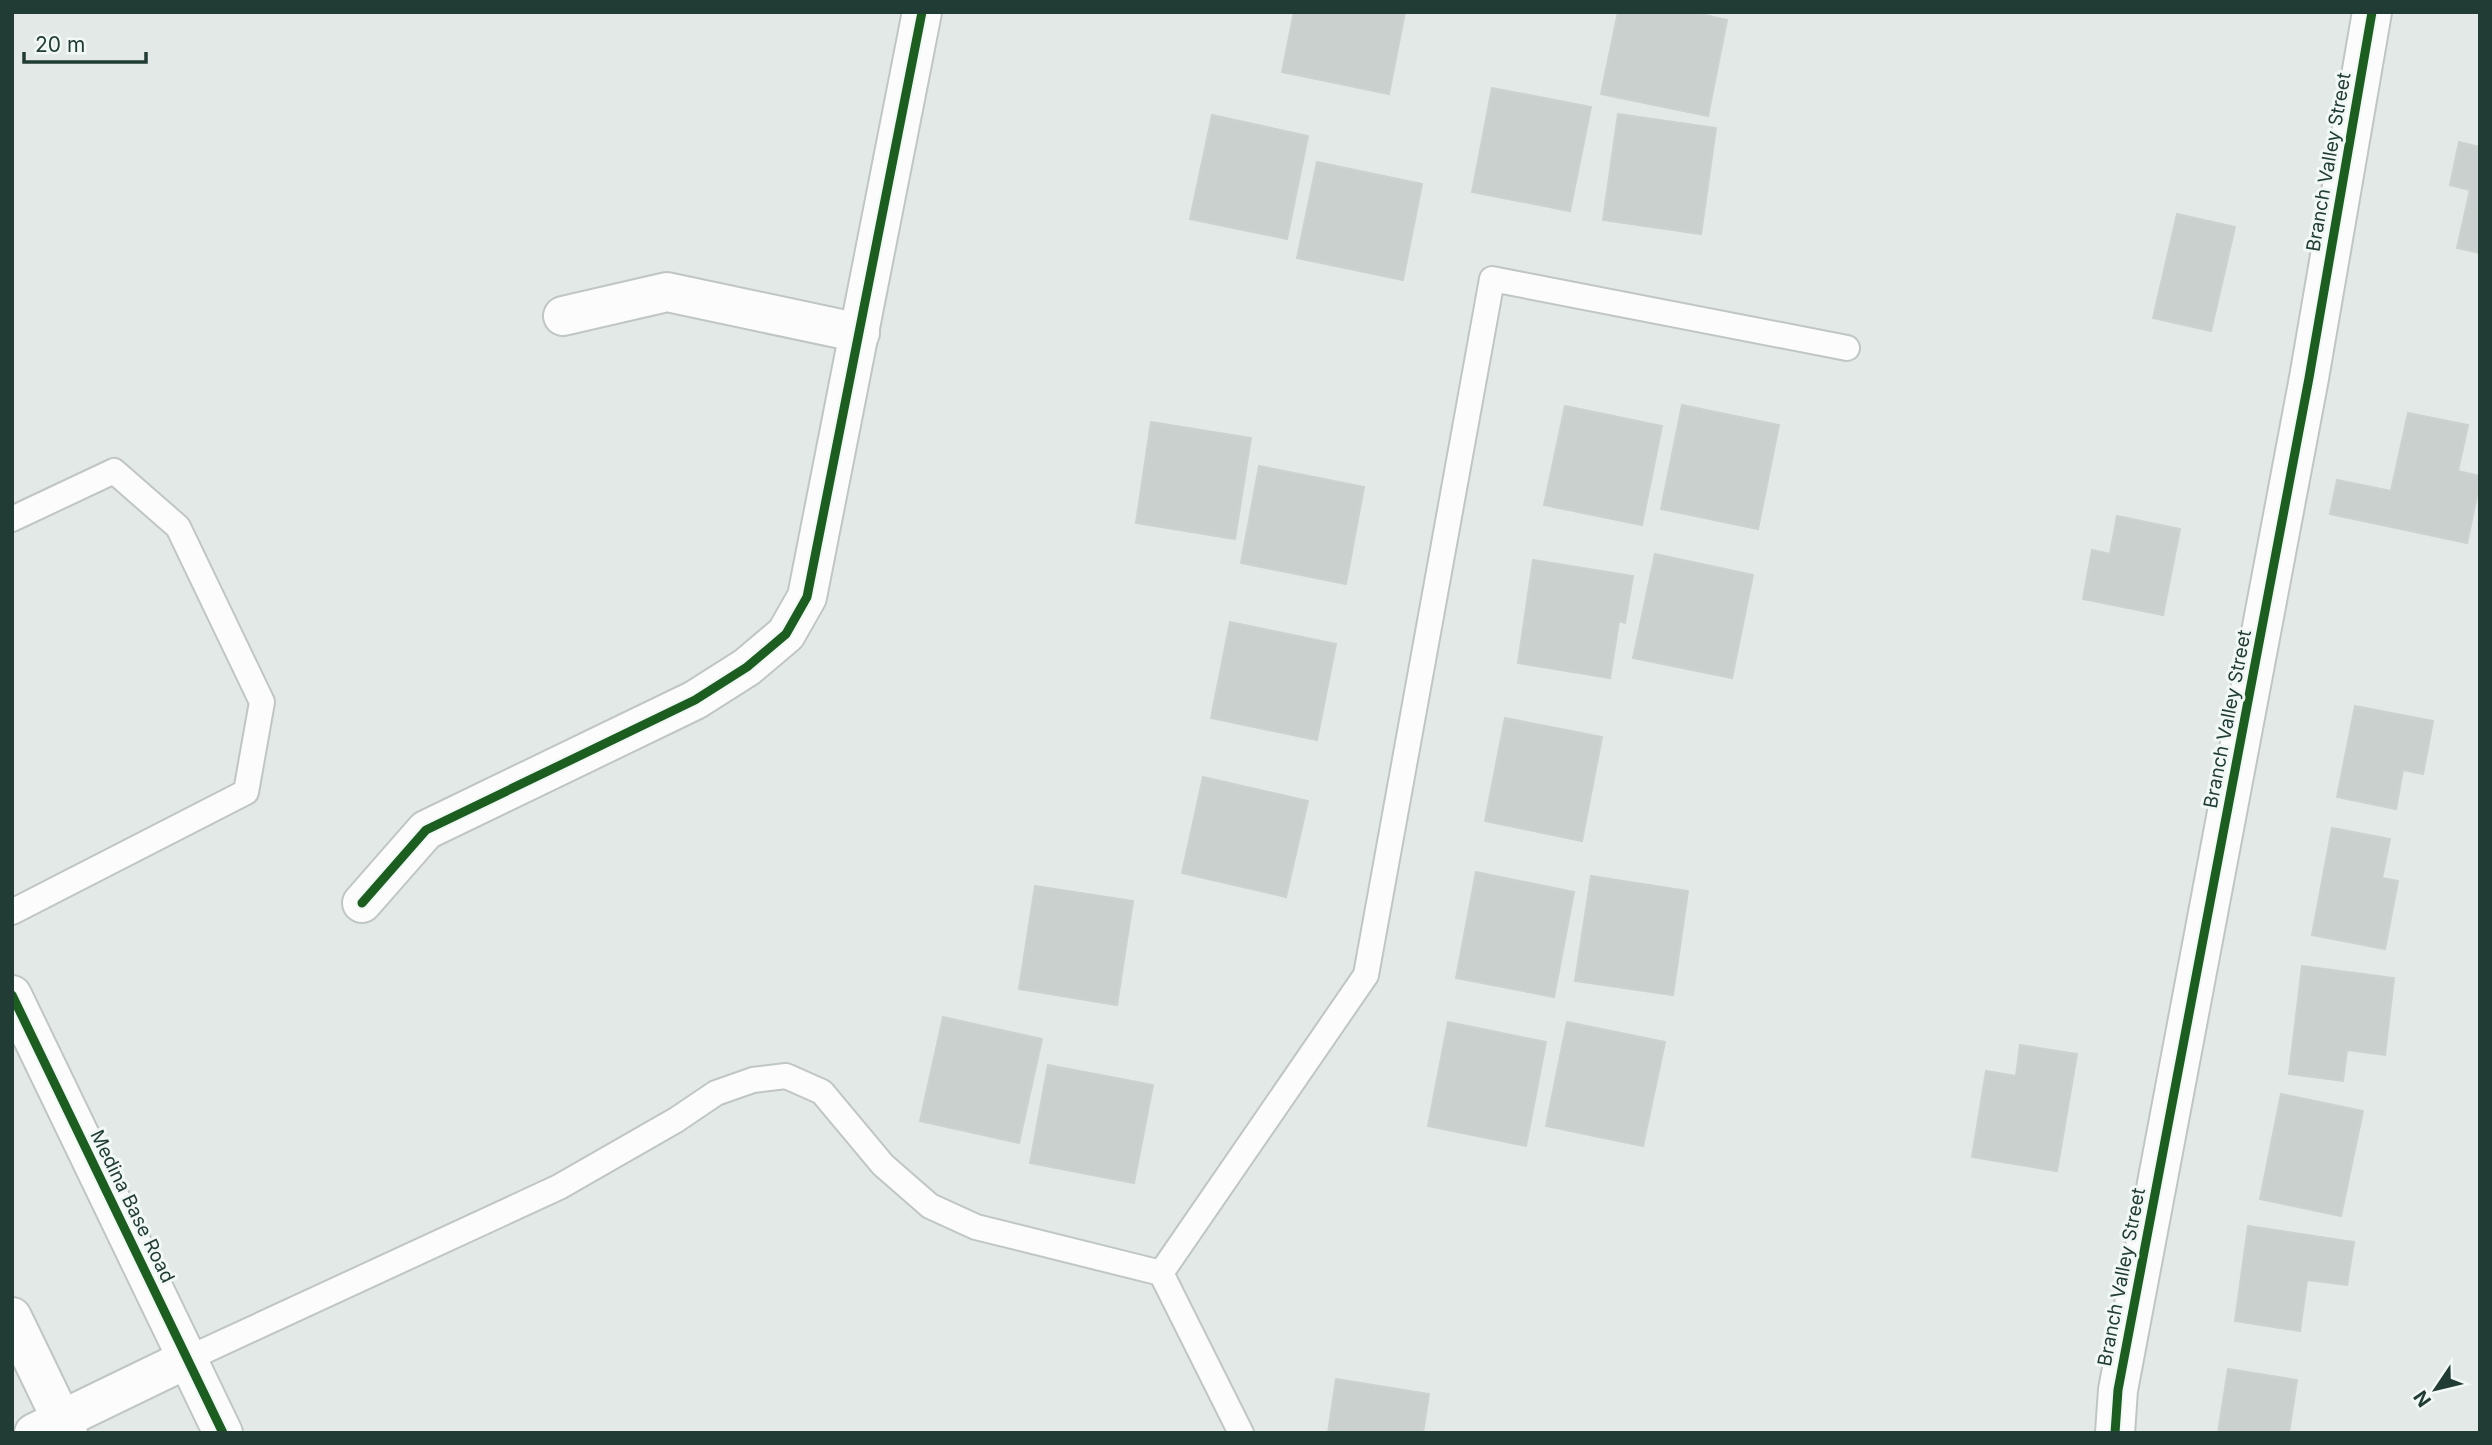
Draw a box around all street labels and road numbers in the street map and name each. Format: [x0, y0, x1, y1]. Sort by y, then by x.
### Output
street label: Branch Valley Street [2301, 71, 2356, 253]
street label: Branch Valley Street [2199, 628, 2256, 810]
street label: Medina Base Road [86, 1126, 180, 1286]
street label: Branch Valley Street [2093, 1186, 2150, 1368]

